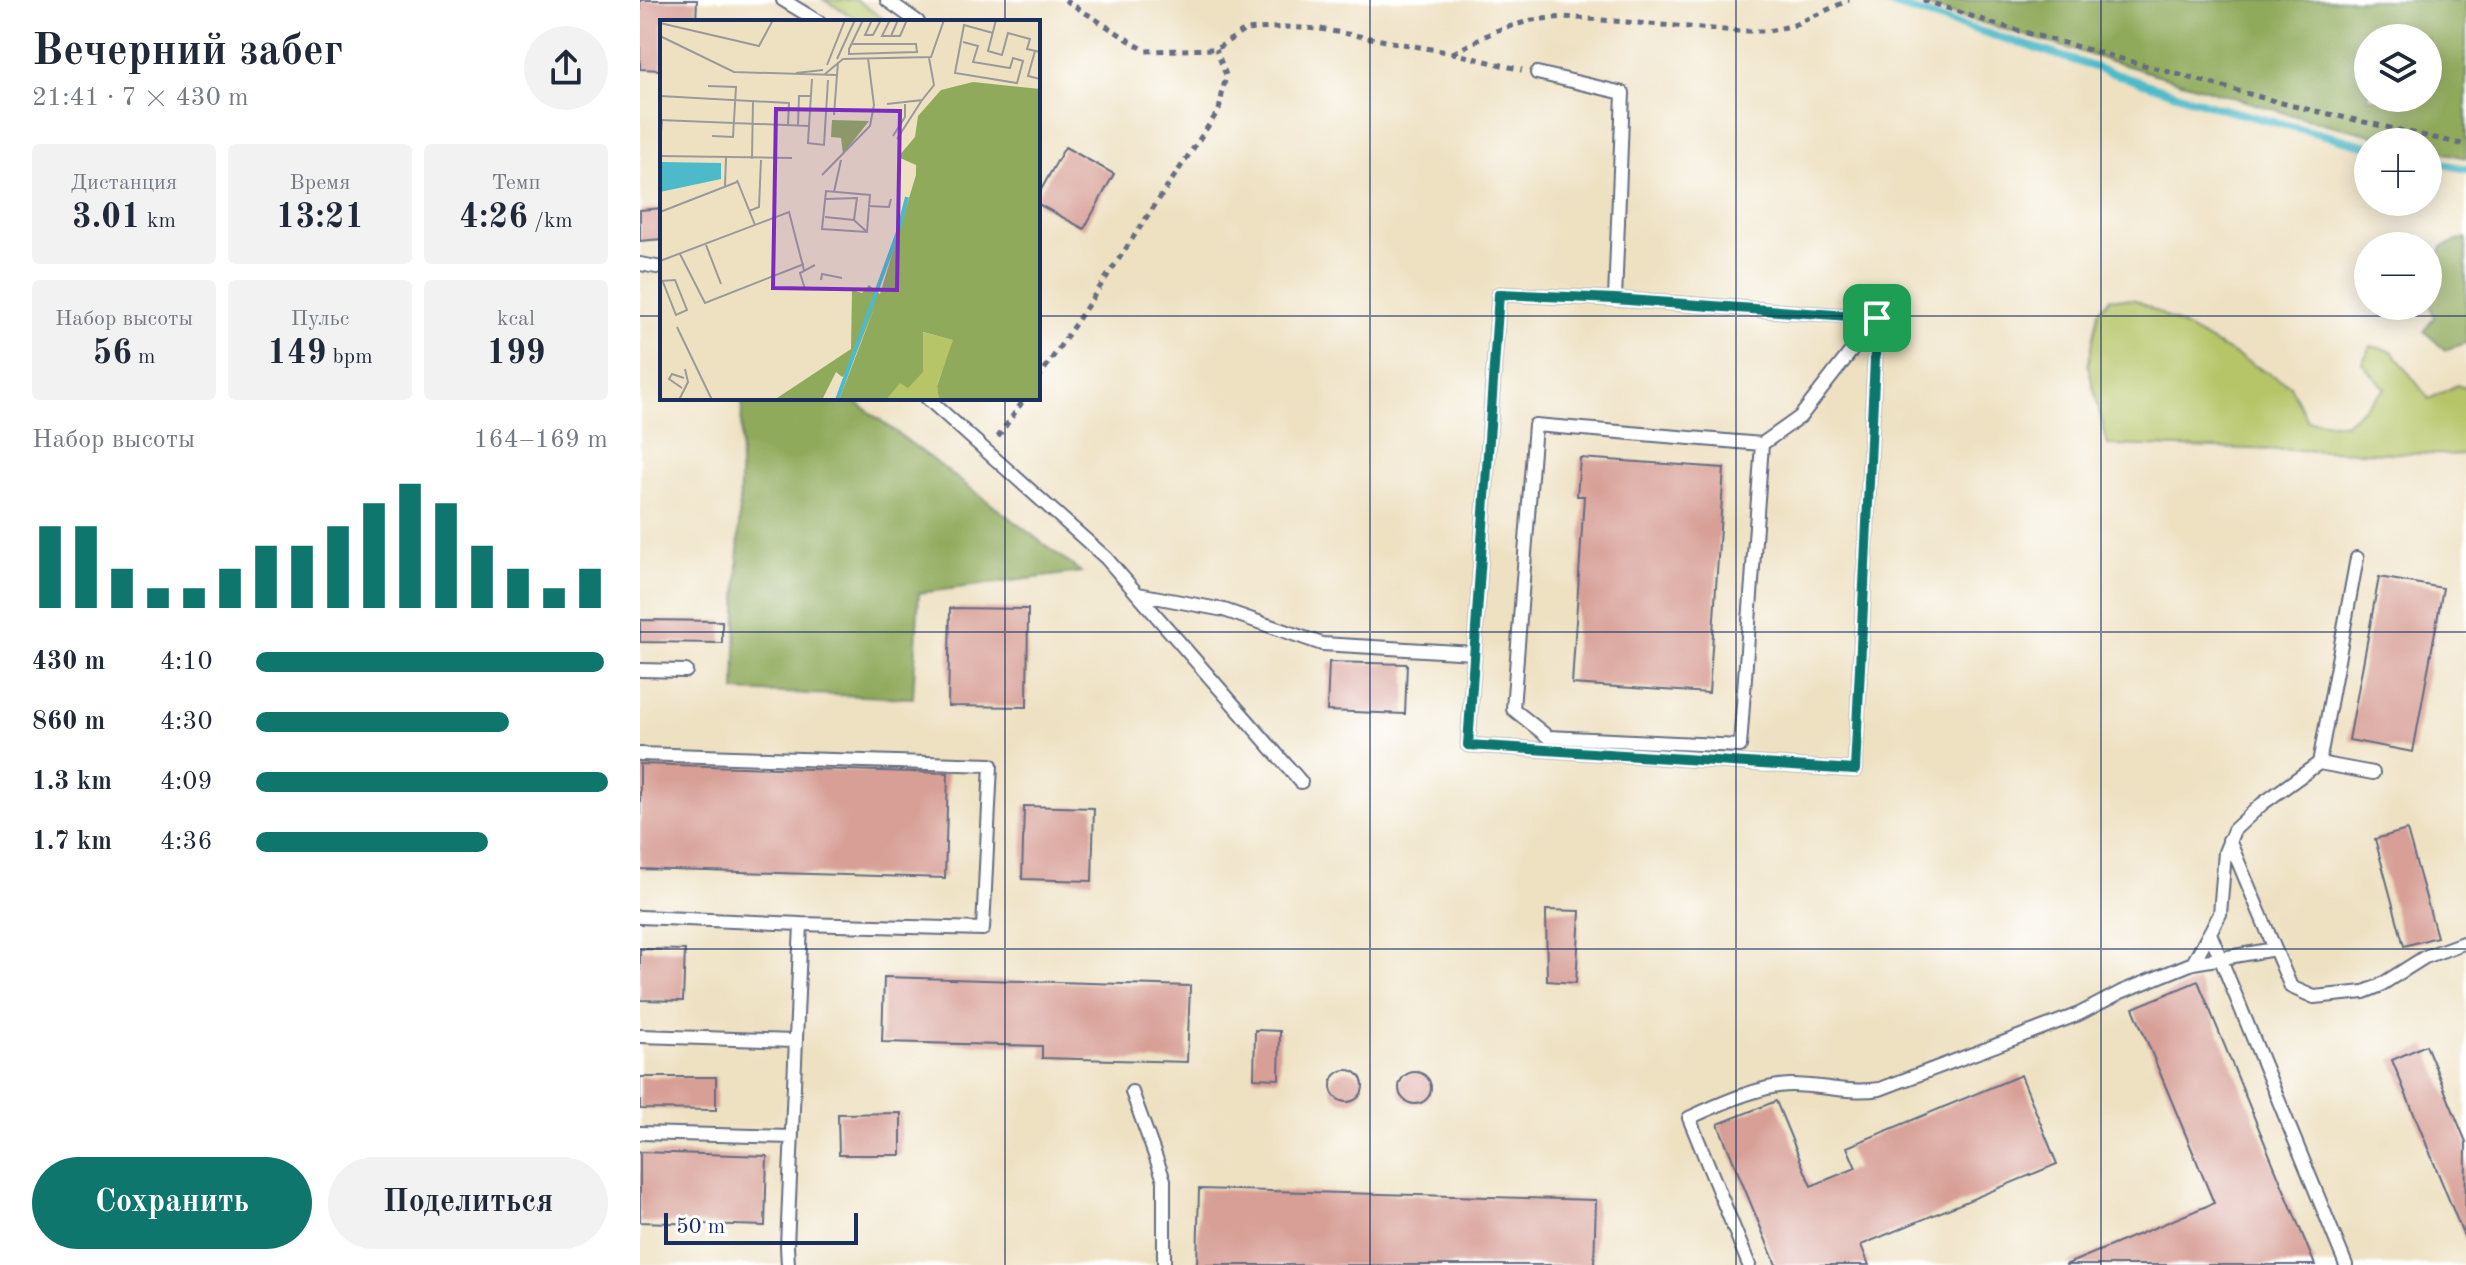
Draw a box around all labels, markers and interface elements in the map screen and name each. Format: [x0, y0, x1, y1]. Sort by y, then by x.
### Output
inset map [660, 20, 1040, 400]
map controls [2354, 24, 2442, 320]
button: layers [2354, 24, 2442, 112]
button: share [524, 26, 608, 110]
text: Вечерний забег [32, 30, 343, 74]
text: 21:41 · 7 × 430 m [32, 85, 249, 111]
button: + [2354, 128, 2442, 216]
text: Дистанция [71, 172, 177, 194]
text: Время [290, 172, 350, 194]
text: Темп [491, 172, 541, 194]
text: 3.01 [72, 201, 141, 235]
text: 13:21 [276, 201, 364, 235]
text: 4:26 [459, 201, 528, 235]
text: km [141, 210, 176, 232]
text: /km [528, 210, 573, 232]
button: − [2354, 232, 2442, 320]
pin [1843, 284, 1911, 352]
icon: arrive [1855, 296, 1899, 340]
text: Набор высоты [55, 308, 193, 330]
text: Пульс [291, 308, 349, 330]
text: kcal [497, 308, 535, 330]
text: 56 [92, 337, 132, 371]
text: 149 [267, 337, 326, 371]
text: 199 [486, 337, 546, 371]
text: m [132, 346, 156, 368]
text: bpm [326, 346, 373, 368]
text: Набор высоты [32, 427, 195, 453]
text: 164–169 m [473, 427, 608, 453]
text: 430 m [32, 649, 105, 675]
text: 4:10 [160, 649, 213, 675]
text: 860 m [32, 709, 105, 735]
text: 4:30 [160, 709, 213, 735]
text: 1.3 km [32, 769, 112, 795]
text: 4:09 [160, 769, 213, 795]
text: 1.7 km [32, 829, 112, 855]
text: 4:36 [160, 829, 213, 855]
button: Сохранить [32, 1157, 312, 1249]
button: Поделиться [328, 1157, 608, 1249]
scale bar [664, 1209, 858, 1245]
text: 50 m [676, 1216, 725, 1238]

